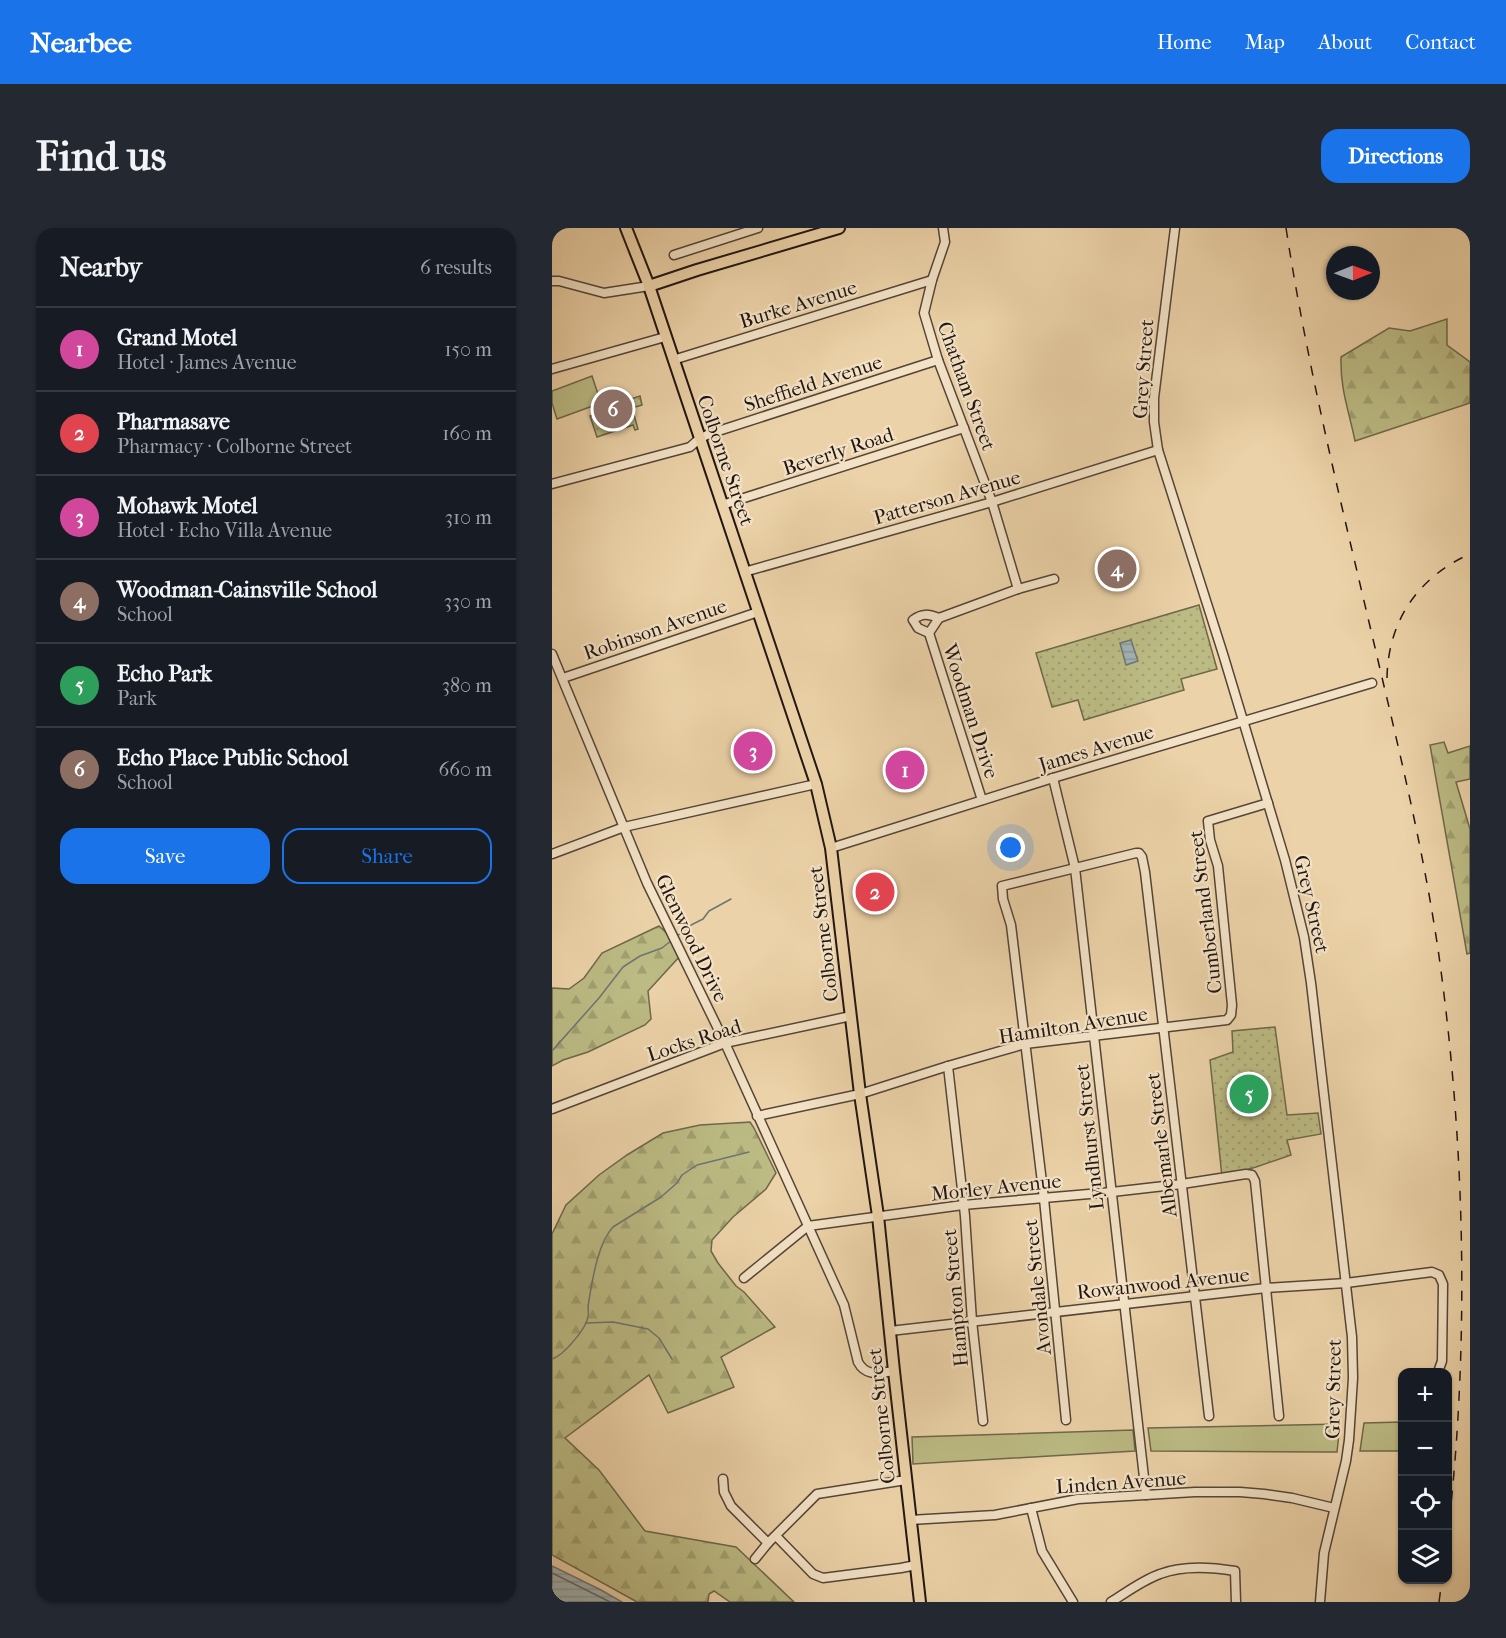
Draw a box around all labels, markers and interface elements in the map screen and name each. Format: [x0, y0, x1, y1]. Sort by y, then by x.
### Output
text: Nearbee [30, 26, 132, 59]
text: Home [1157, 30, 1212, 54]
text: Map [1245, 30, 1285, 54]
text: About [1318, 30, 1372, 54]
text: Contact [1405, 30, 1476, 54]
button: Directions [1321, 129, 1470, 183]
text: Find us [36, 132, 166, 181]
north arrow [1326, 246, 1380, 300]
text: Nearby [60, 252, 142, 283]
text: 6 results [420, 256, 492, 279]
street label: Burke Avenue [737, 276, 860, 333]
street label: Grey Street [1129, 318, 1158, 420]
street label: Chatham Street [933, 319, 1000, 454]
text: Grand Motel [117, 325, 237, 351]
text: 1 [76, 338, 83, 361]
text: 150 m [444, 338, 492, 361]
street label: Sheffield Avenue [741, 350, 885, 417]
text: Hotel · James Avenue [117, 351, 297, 374]
pin: 6 [594, 386, 632, 432]
street label: Colborne Street [692, 392, 759, 528]
text: Pharmasave [117, 409, 230, 435]
text: 2 [74, 422, 85, 445]
text: 160 m [442, 422, 492, 445]
street label: Beverly Road [780, 422, 898, 480]
text: Pharmacy · Colborne Street [117, 435, 352, 458]
street label: Patterson Avenue [871, 465, 1023, 529]
text: Mohawk Motel [117, 493, 258, 519]
text: 3 [75, 506, 84, 529]
text: 310 m [445, 506, 492, 529]
text: Hotel · Echo Villa Avenue [117, 519, 332, 542]
pin: 4 [1098, 546, 1136, 592]
text: Woodman-Cainsville School [117, 577, 377, 603]
text: 4 [74, 590, 85, 613]
text: 330 m [444, 590, 492, 613]
street label: Robinson Avenue [580, 594, 730, 665]
text: School [117, 603, 173, 626]
street label: Woodman Drive [938, 640, 1003, 781]
text: Echo Park [117, 661, 212, 687]
text: 5 [75, 674, 84, 697]
text: 380 m [442, 674, 492, 697]
text: Park [117, 687, 157, 710]
street label: James Avenue [1034, 720, 1157, 777]
pin: 3 [734, 728, 772, 774]
text: Echo Place Public School [117, 745, 348, 771]
pin: 1 [886, 748, 924, 792]
text: 6 [74, 758, 85, 781]
text: 660 m [438, 758, 492, 781]
text: School [117, 771, 173, 794]
button: Save [60, 828, 270, 884]
button: Share [282, 828, 492, 884]
street label: Cumberland Street [1184, 829, 1227, 995]
your location [996, 833, 1025, 862]
street label: Grey Street [1289, 853, 1334, 955]
street label: Colborne Street [804, 865, 843, 1003]
pin: 2 [856, 870, 894, 914]
street label: Glenwood Drive [651, 871, 732, 1006]
street label: Hamilton Avenue [997, 1002, 1149, 1049]
street label: Locks Road [644, 1014, 745, 1066]
street label: Lyndhurst Street [1070, 1063, 1109, 1211]
street label: Albemarle Street [1141, 1071, 1182, 1219]
pin: 5 [1230, 1072, 1268, 1116]
street label: Morley Avenue [930, 1169, 1062, 1206]
street label: Avondale Street [1019, 1218, 1056, 1357]
street label: Hampton Street [938, 1228, 973, 1368]
street label: Rowanwood Avenue [1076, 1263, 1251, 1304]
street label: Grey Street [1321, 1339, 1346, 1439]
street label: Colborne Street [863, 1347, 900, 1485]
map controls [1398, 1368, 1452, 1584]
button: + [1398, 1368, 1452, 1422]
button: − [1398, 1422, 1452, 1476]
street label: Linden Avenue [1055, 1466, 1187, 1499]
button: locate [1398, 1476, 1452, 1530]
button: layers [1398, 1530, 1452, 1584]

